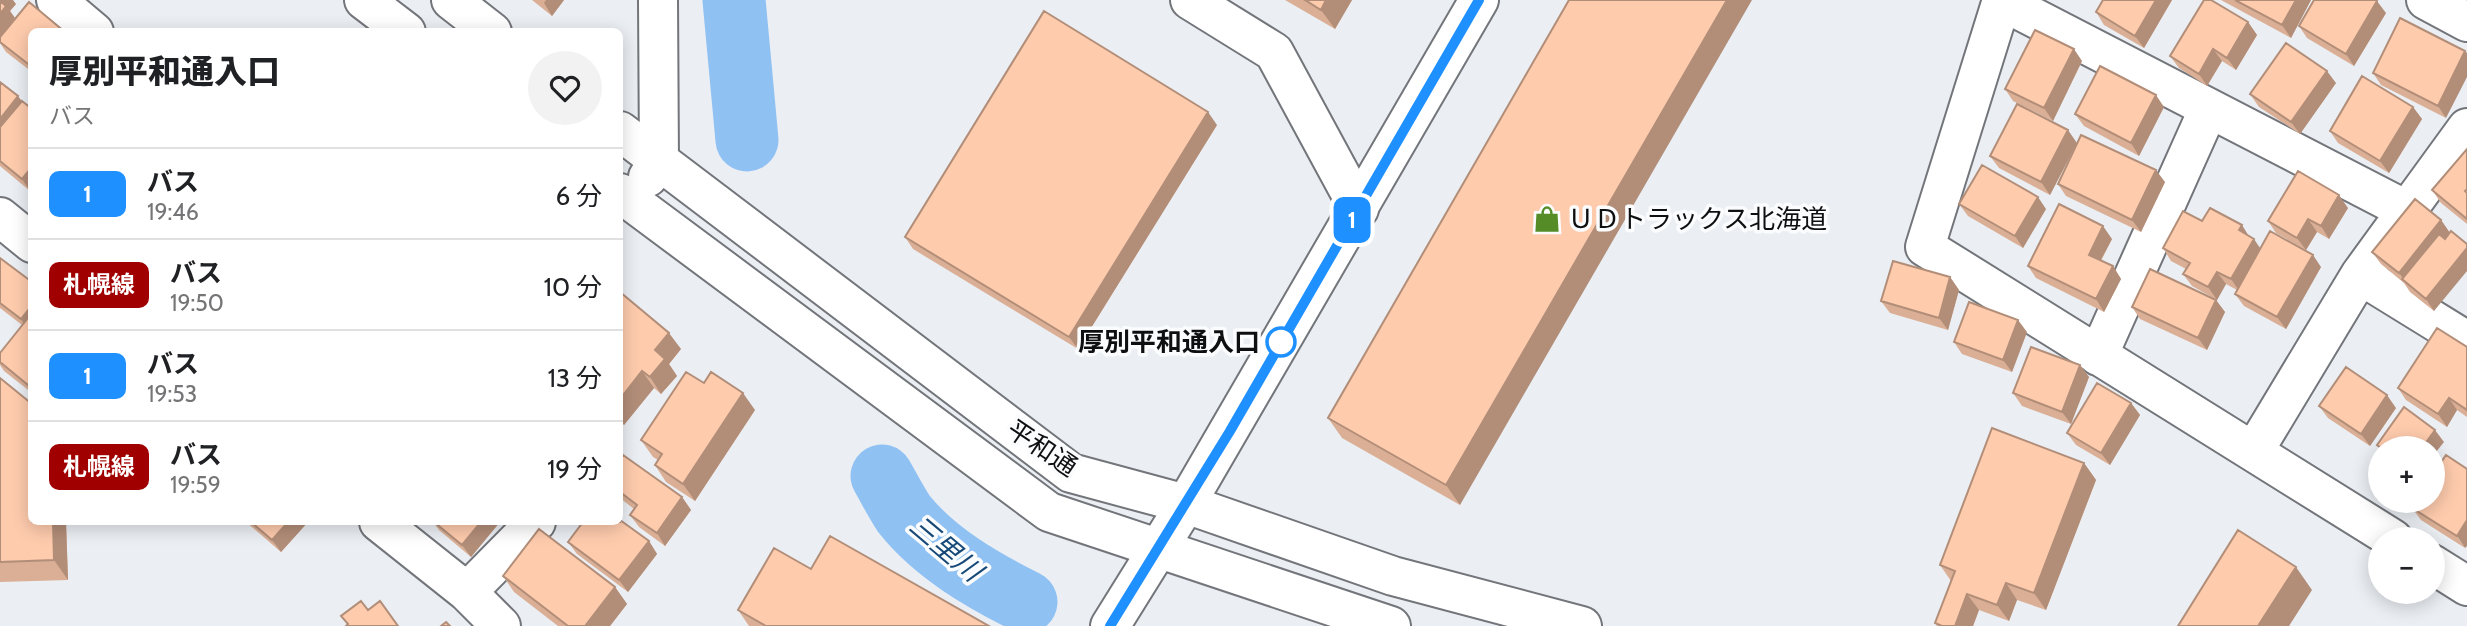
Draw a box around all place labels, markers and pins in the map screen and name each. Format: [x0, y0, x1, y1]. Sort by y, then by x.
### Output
place label: ＵＤトラックス北海道 [1568, 203, 1827, 235]
shop icon: ＵＤトラックス北海道 [1532, 204, 1562, 234]
place label: 厚別平和通入口 [1078, 326, 1260, 358]
marker: 厚別平和通入口 [1266, 327, 1296, 357]

